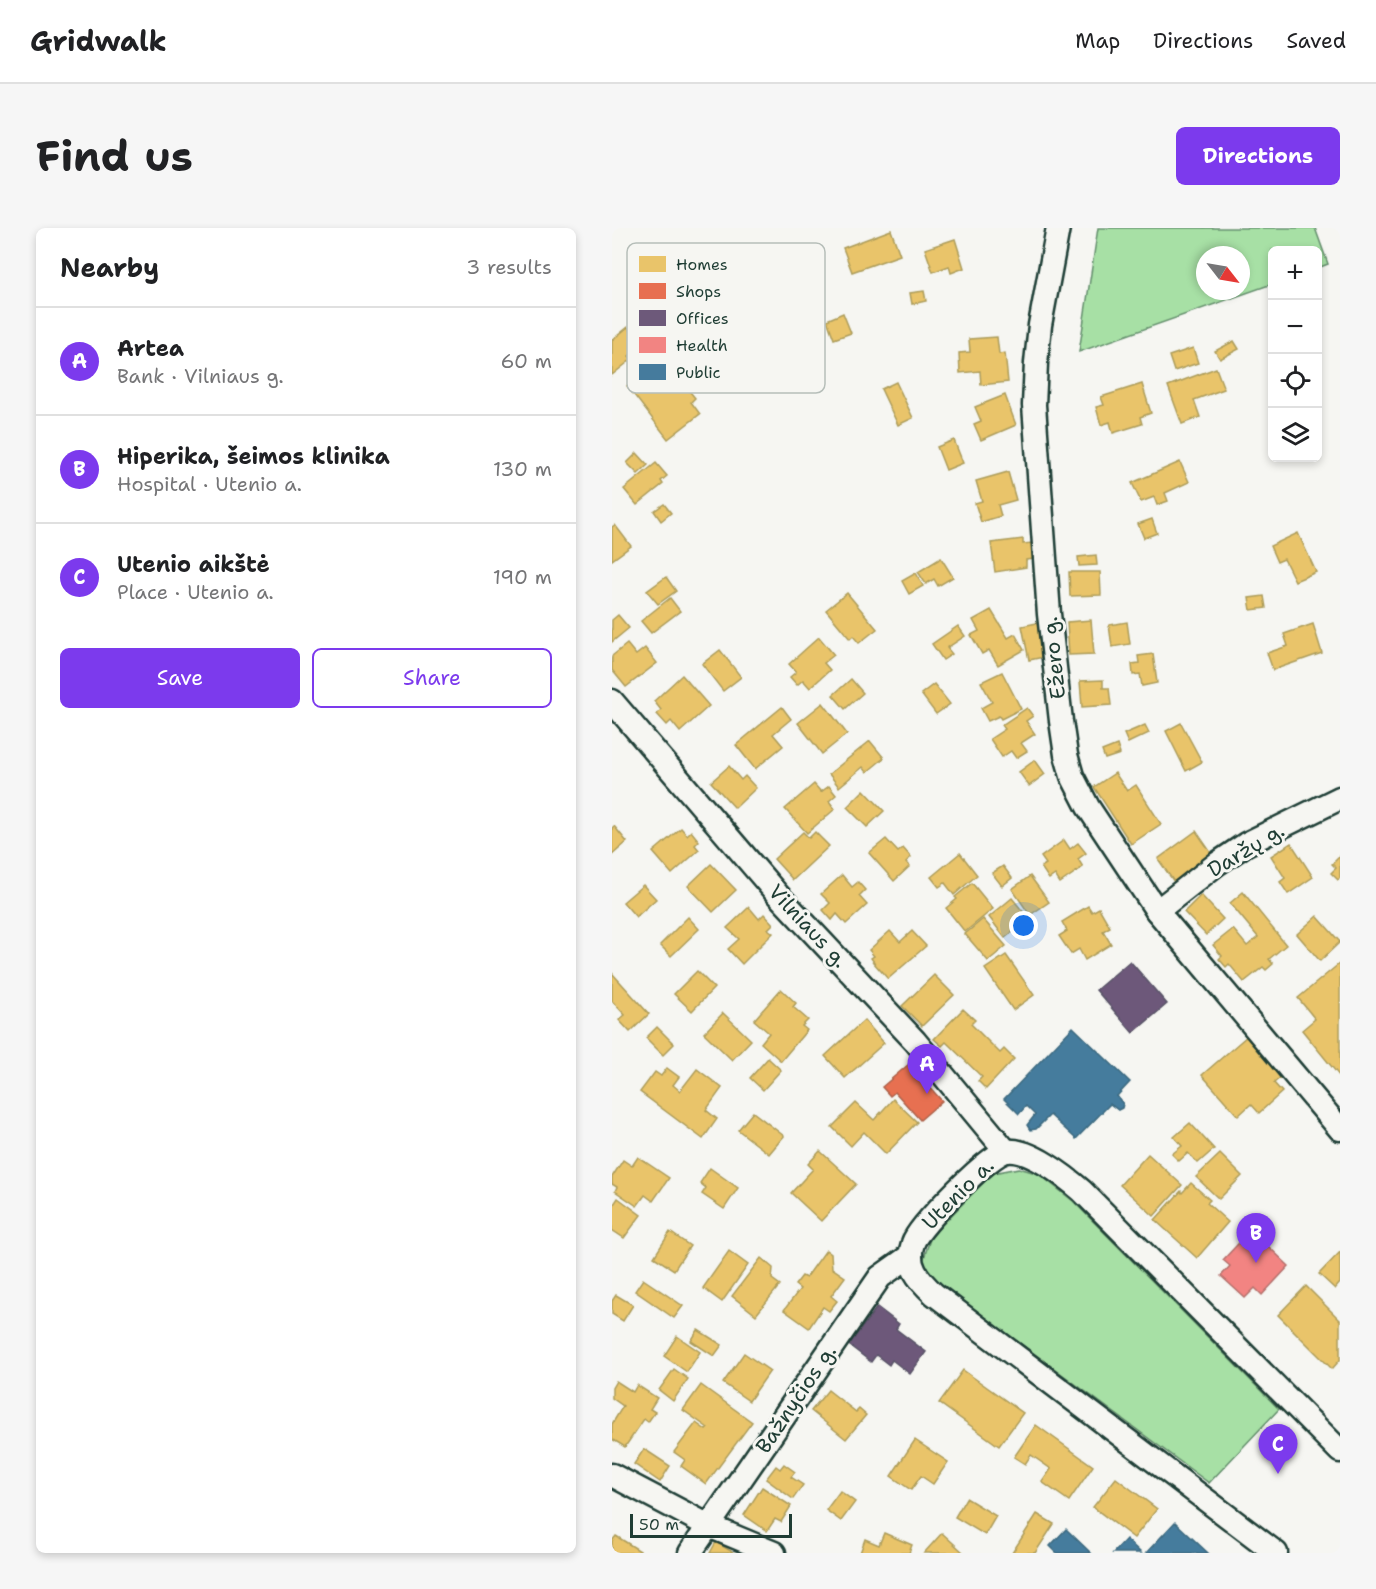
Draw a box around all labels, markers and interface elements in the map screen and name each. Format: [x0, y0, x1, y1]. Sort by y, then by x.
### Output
text: Gridwalk [30, 22, 167, 60]
text: Map [1075, 27, 1120, 55]
text: Directions [1153, 27, 1253, 55]
text: Saved [1286, 27, 1346, 55]
button: Directions [1176, 127, 1340, 185]
text: Find us [36, 128, 193, 184]
legend [627, 243, 825, 393]
north arrow [1196, 246, 1250, 300]
map controls [1268, 246, 1322, 462]
button: + [1268, 246, 1322, 300]
text: Nearby [60, 250, 159, 285]
text: 3 results [466, 254, 552, 280]
text: Homes [676, 254, 728, 275]
text: Shops [676, 281, 721, 302]
button: − [1268, 300, 1322, 354]
text: Offices [676, 308, 729, 329]
text: Artea [117, 334, 184, 363]
text: Health [676, 335, 728, 356]
text: A [72, 348, 87, 374]
text: 60 m [500, 348, 552, 374]
button: locate [1268, 354, 1322, 408]
text: Public [676, 362, 721, 383]
text: Bank · Vilniaus g. [117, 363, 284, 389]
button: layers [1268, 408, 1322, 462]
text: Hiperika, šeimos klinika [117, 442, 390, 471]
text: B [73, 456, 86, 482]
text: 130 m [493, 456, 552, 482]
text: Hospital · Utenio a. [117, 471, 302, 497]
text: Utenio aikštė [117, 550, 270, 579]
text: C [73, 564, 86, 590]
text: 190 m [493, 564, 552, 590]
text: Place · Utenio a. [117, 579, 274, 605]
street label: Ežero g. [1036, 615, 1072, 701]
button: Save [60, 648, 300, 708]
button: Share [312, 648, 552, 708]
street label: Daržų g. [1203, 816, 1289, 884]
street label: Vilniaus g. [762, 878, 854, 974]
your location [1009, 911, 1038, 940]
pin: A [908, 1044, 946, 1094]
street label: Utenio a. [916, 1152, 1000, 1236]
pin: B [1236, 1214, 1276, 1263]
street label: Bažnyčios g. [749, 1339, 843, 1459]
pin: C [1258, 1424, 1298, 1474]
scale bar [630, 1511, 792, 1538]
text: 50 m [639, 1514, 679, 1535]

